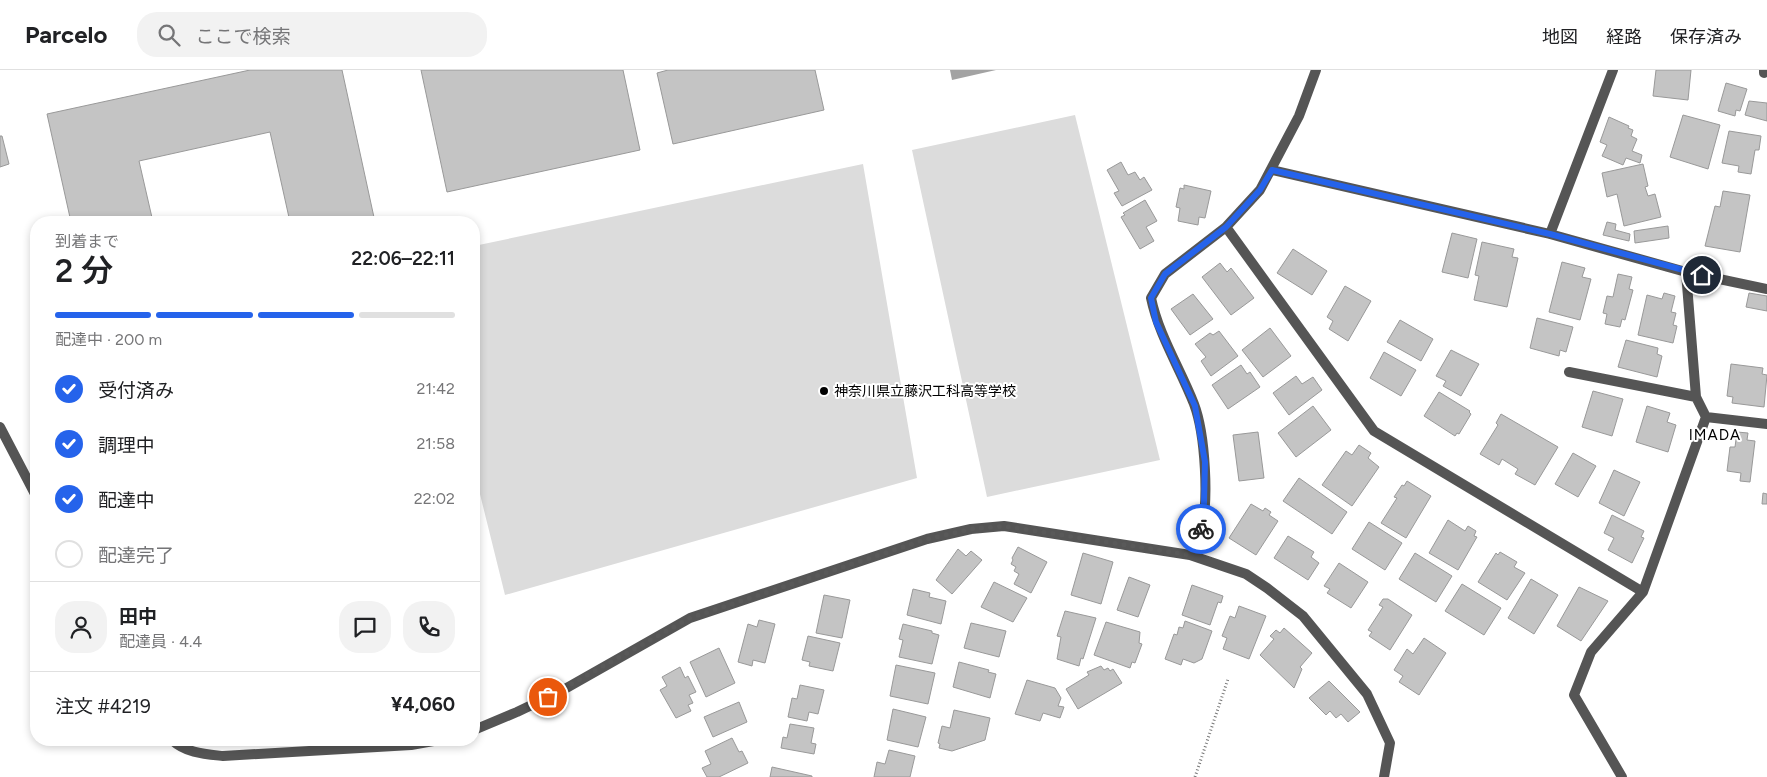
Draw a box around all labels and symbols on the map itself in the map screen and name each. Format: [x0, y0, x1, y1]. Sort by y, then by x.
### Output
pin [1681, 254, 1723, 296]
place label: 神奈川県立藤沢工科高等学校 [834, 383, 1016, 400]
marker: 神奈川県立藤沢工科高等学校 [818, 385, 830, 397]
district label: IMADA [1689, 426, 1741, 444]
courier [1176, 504, 1226, 554]
pin [527, 676, 569, 718]

